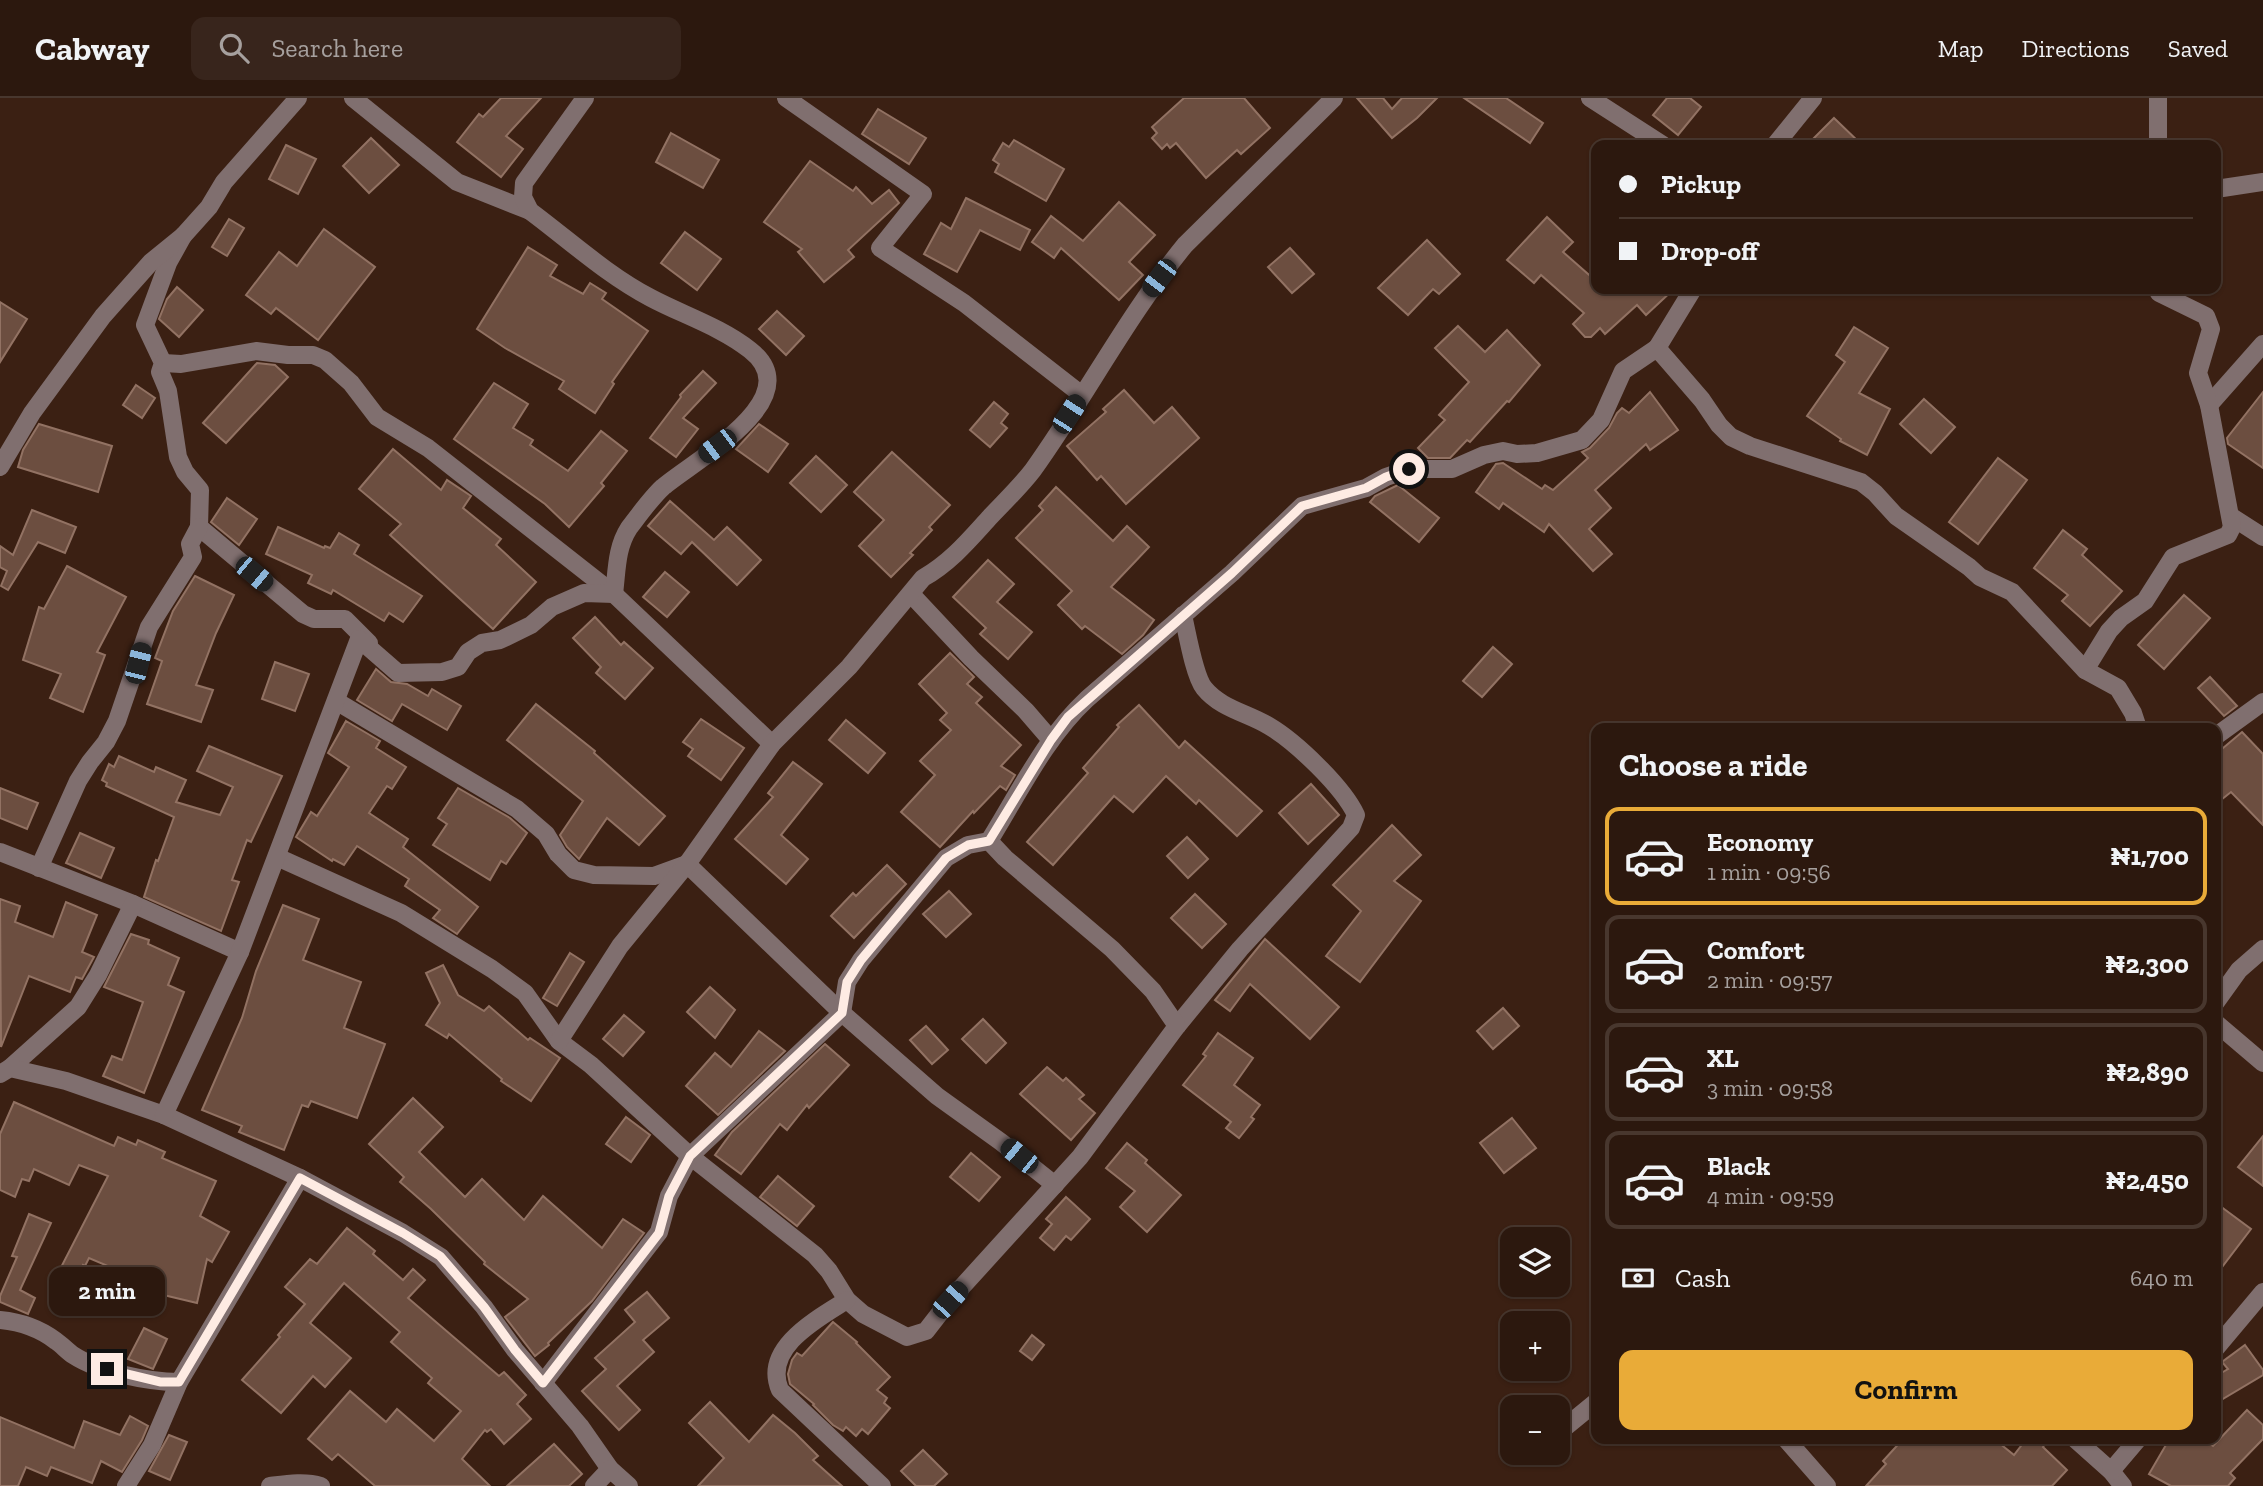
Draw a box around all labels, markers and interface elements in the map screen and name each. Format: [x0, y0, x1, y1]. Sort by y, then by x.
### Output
search box [191, 17, 681, 80]
text: Cabway [35, 29, 149, 68]
icon: search [215, 29, 253, 67]
text: Search here [271, 32, 403, 64]
text: Map [1938, 34, 1984, 63]
text: Directions [2022, 34, 2130, 63]
text: Saved [2168, 34, 2228, 63]
text: Pickup [1661, 168, 1741, 200]
text: Drop-off [1661, 235, 1758, 267]
car [1138, 255, 1181, 301]
car [1049, 391, 1090, 437]
car [694, 425, 741, 467]
route start [1393, 453, 1425, 485]
car [232, 552, 277, 596]
car [123, 640, 154, 686]
text: Choose a ride [1619, 746, 1807, 784]
icon: car [1623, 825, 1686, 888]
text: Economy [1707, 826, 1813, 858]
text: ₦1,700 [2110, 840, 2189, 872]
text: 1 min · 09:56 [1707, 858, 1831, 886]
icon: car [1623, 933, 1686, 996]
text: Comfort [1707, 934, 1804, 966]
text: ₦2,300 [2105, 948, 2189, 980]
text: 2 min · 09:57 [1707, 966, 1832, 994]
icon: car [1623, 1041, 1686, 1104]
text: XL [1707, 1042, 1739, 1074]
text: ₦2,890 [2106, 1056, 2189, 1088]
text: 3 min · 09:58 [1707, 1074, 1833, 1102]
car [997, 1135, 1042, 1177]
icon: car [1623, 1149, 1686, 1212]
text: Black [1707, 1150, 1770, 1182]
text: ₦2,450 [2106, 1164, 2189, 1196]
text: 4 min · 09:59 [1707, 1182, 1834, 1210]
map controls [1500, 1227, 1570, 1465]
button: layers [1500, 1227, 1570, 1297]
icon: cash [1619, 1259, 1657, 1297]
text: Cash [1675, 1262, 1730, 1294]
text: 640 m [2130, 1264, 2193, 1292]
callout: 2 min [49, 1268, 165, 1316]
text: 2 min [78, 1277, 136, 1305]
car [929, 1277, 972, 1323]
button: + [1500, 1311, 1570, 1381]
button: Confirm [1619, 1350, 2193, 1430]
route end [91, 1353, 123, 1385]
button: − [1500, 1395, 1570, 1465]

